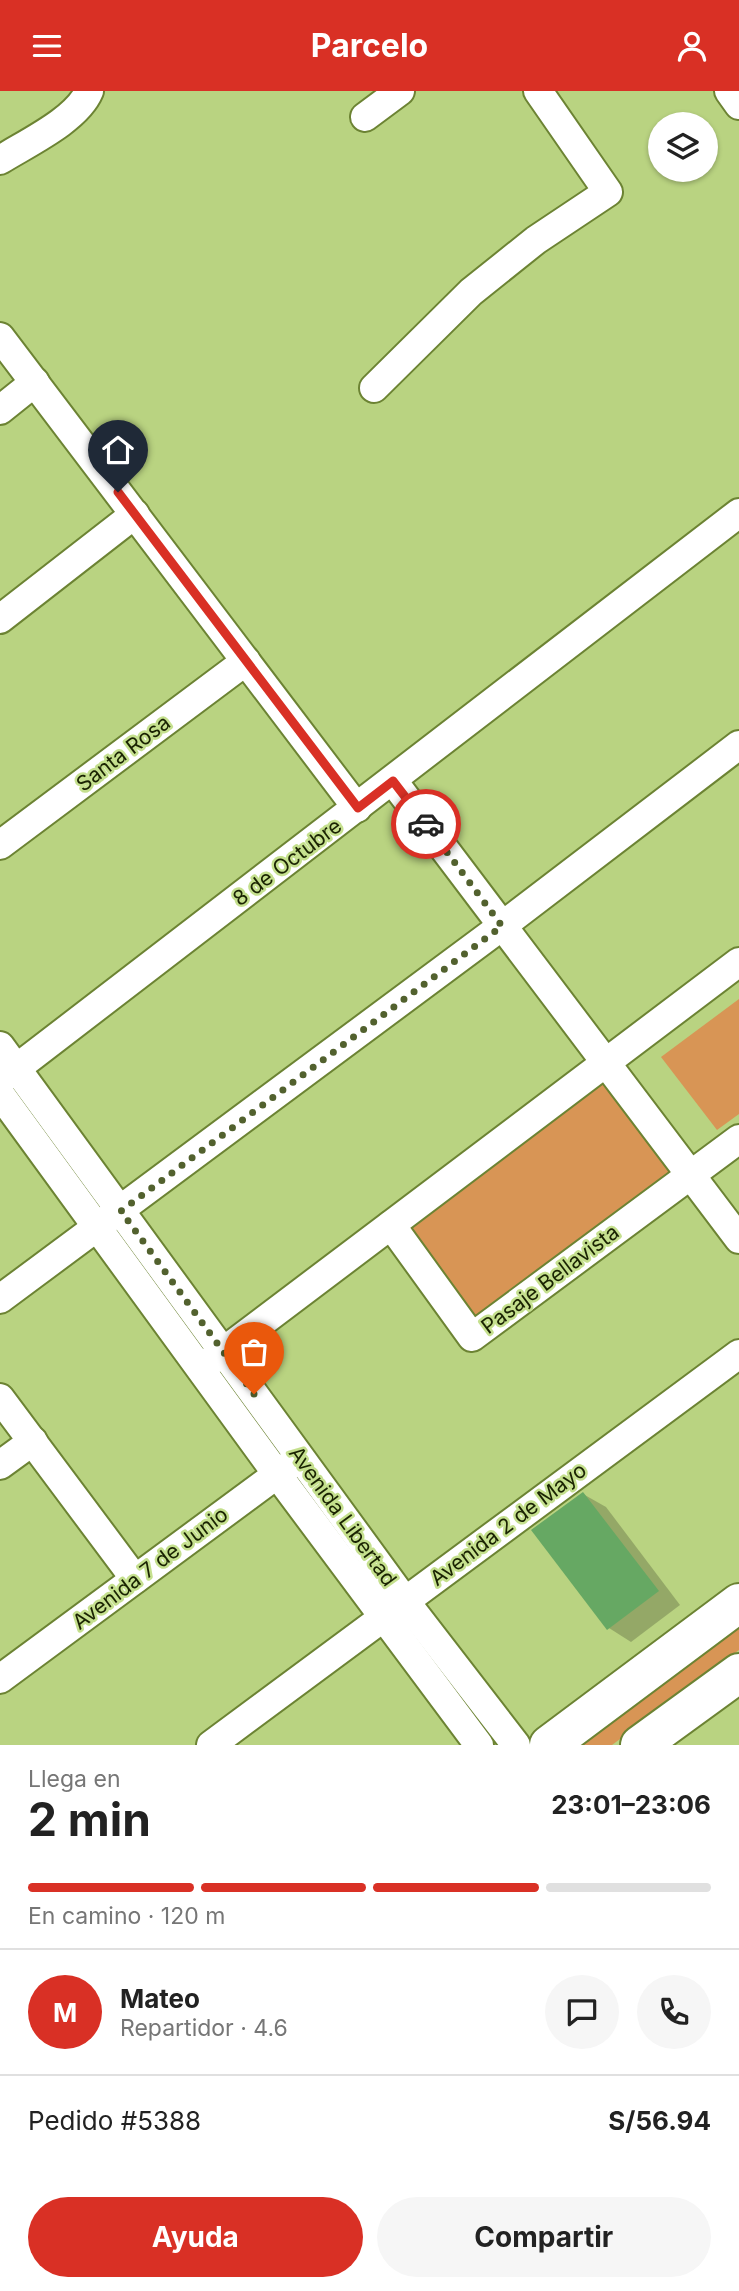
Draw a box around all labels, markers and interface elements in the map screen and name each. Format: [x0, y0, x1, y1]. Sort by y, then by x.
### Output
text: Parcelo [311, 26, 428, 65]
icon: menu [28, 27, 66, 65]
icon: person [673, 27, 711, 65]
map controls [648, 112, 718, 182]
button: layers [648, 112, 718, 182]
pin [88, 420, 148, 492]
icon: home [99, 431, 137, 469]
street label: Santa Rosa [71, 710, 175, 796]
courier [391, 789, 461, 859]
icon: car [407, 805, 445, 843]
street label: 8 de Octubre [228, 813, 346, 911]
street label: Pasaje Bellavista [476, 1219, 624, 1339]
pin [224, 1322, 284, 1394]
icon: bag [235, 1333, 273, 1371]
street label: Avenida Libertad [284, 1441, 402, 1591]
street label: Avenida 2 de Mayo [425, 1457, 591, 1591]
street label: Avenida 7 de Junio [67, 1501, 233, 1635]
text: Llega en [28, 1765, 120, 1793]
text: 23:01–23:06 [551, 1789, 711, 1820]
text: 2 min [28, 1791, 151, 1847]
text: En camino · 120 m [28, 1902, 225, 1930]
button: chat [545, 1975, 619, 2049]
button: phone [637, 1975, 711, 2049]
text: Mateo [120, 1983, 200, 2014]
text: M [53, 1997, 77, 2028]
text: Repartidor · 4.6 [120, 2014, 288, 2042]
text: Pedido #5388 [28, 2105, 201, 2136]
text: S/56.94 [608, 2105, 711, 2136]
button: Ayuda [28, 2197, 363, 2277]
button: Compartir [377, 2197, 711, 2277]

